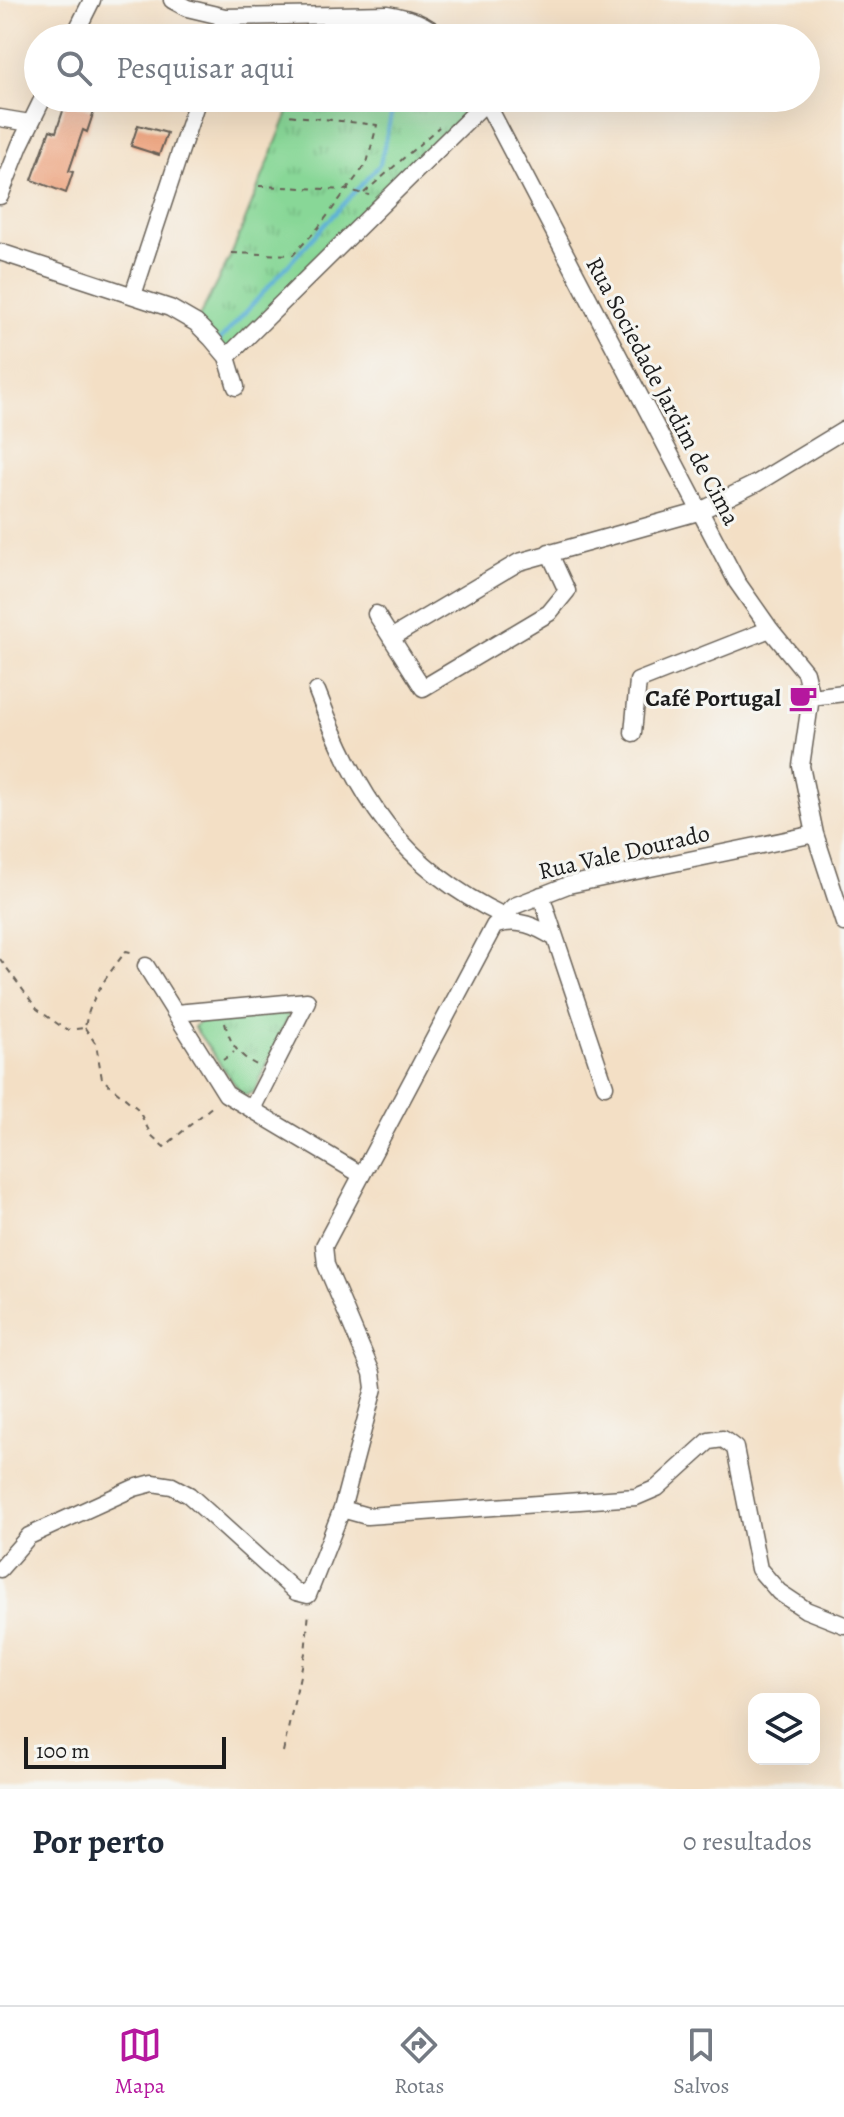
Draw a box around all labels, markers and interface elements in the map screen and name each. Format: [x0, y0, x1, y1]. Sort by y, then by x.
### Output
search box [24, 24, 820, 112]
icon: search [52, 46, 96, 90]
text: Pesquisar aqui [116, 48, 294, 88]
street label: Rua Sociedade Jardim de Cima [579, 251, 748, 532]
place label: Café Portugal [645, 682, 782, 714]
cafe icon: Café Portugal [788, 683, 818, 713]
street label: Rua Vale Dourado [535, 817, 713, 887]
map controls [748, 1693, 820, 1765]
button: layers [748, 1693, 820, 1765]
scale bar [24, 1733, 226, 1769]
text: 100 m [36, 1736, 90, 1766]
text: Por perto [32, 1818, 165, 1865]
text: 0 resultados [683, 1824, 812, 1859]
tab: Mapa [115, 2023, 165, 2101]
tab: Rotas [394, 2023, 444, 2101]
tab: Salvos [673, 2023, 729, 2101]

